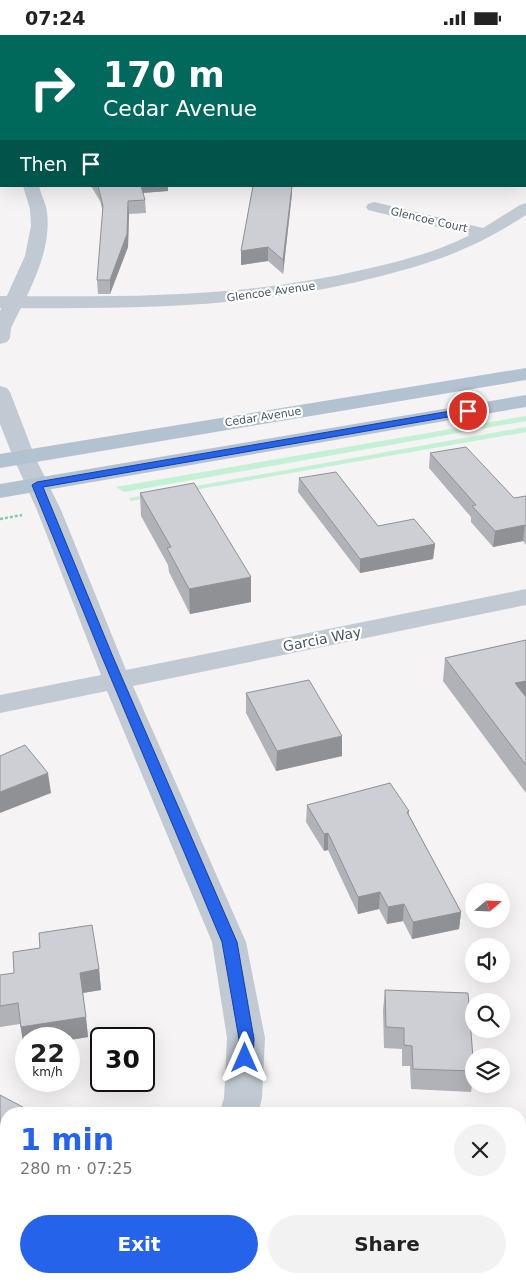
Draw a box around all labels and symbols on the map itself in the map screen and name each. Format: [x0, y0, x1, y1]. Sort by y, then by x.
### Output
street label: Glencoe Court [389, 205, 469, 235]
street label: Glencoe Avenue [226, 279, 316, 305]
pin [447, 390, 489, 432]
street label: Cedar Avenue [224, 405, 302, 429]
street label: Garcia Way [282, 624, 362, 654]
north arrow [465, 883, 510, 927]
speed limit sign: 30 [90, 1027, 155, 1092]
position arrow [218, 1031, 270, 1083]

